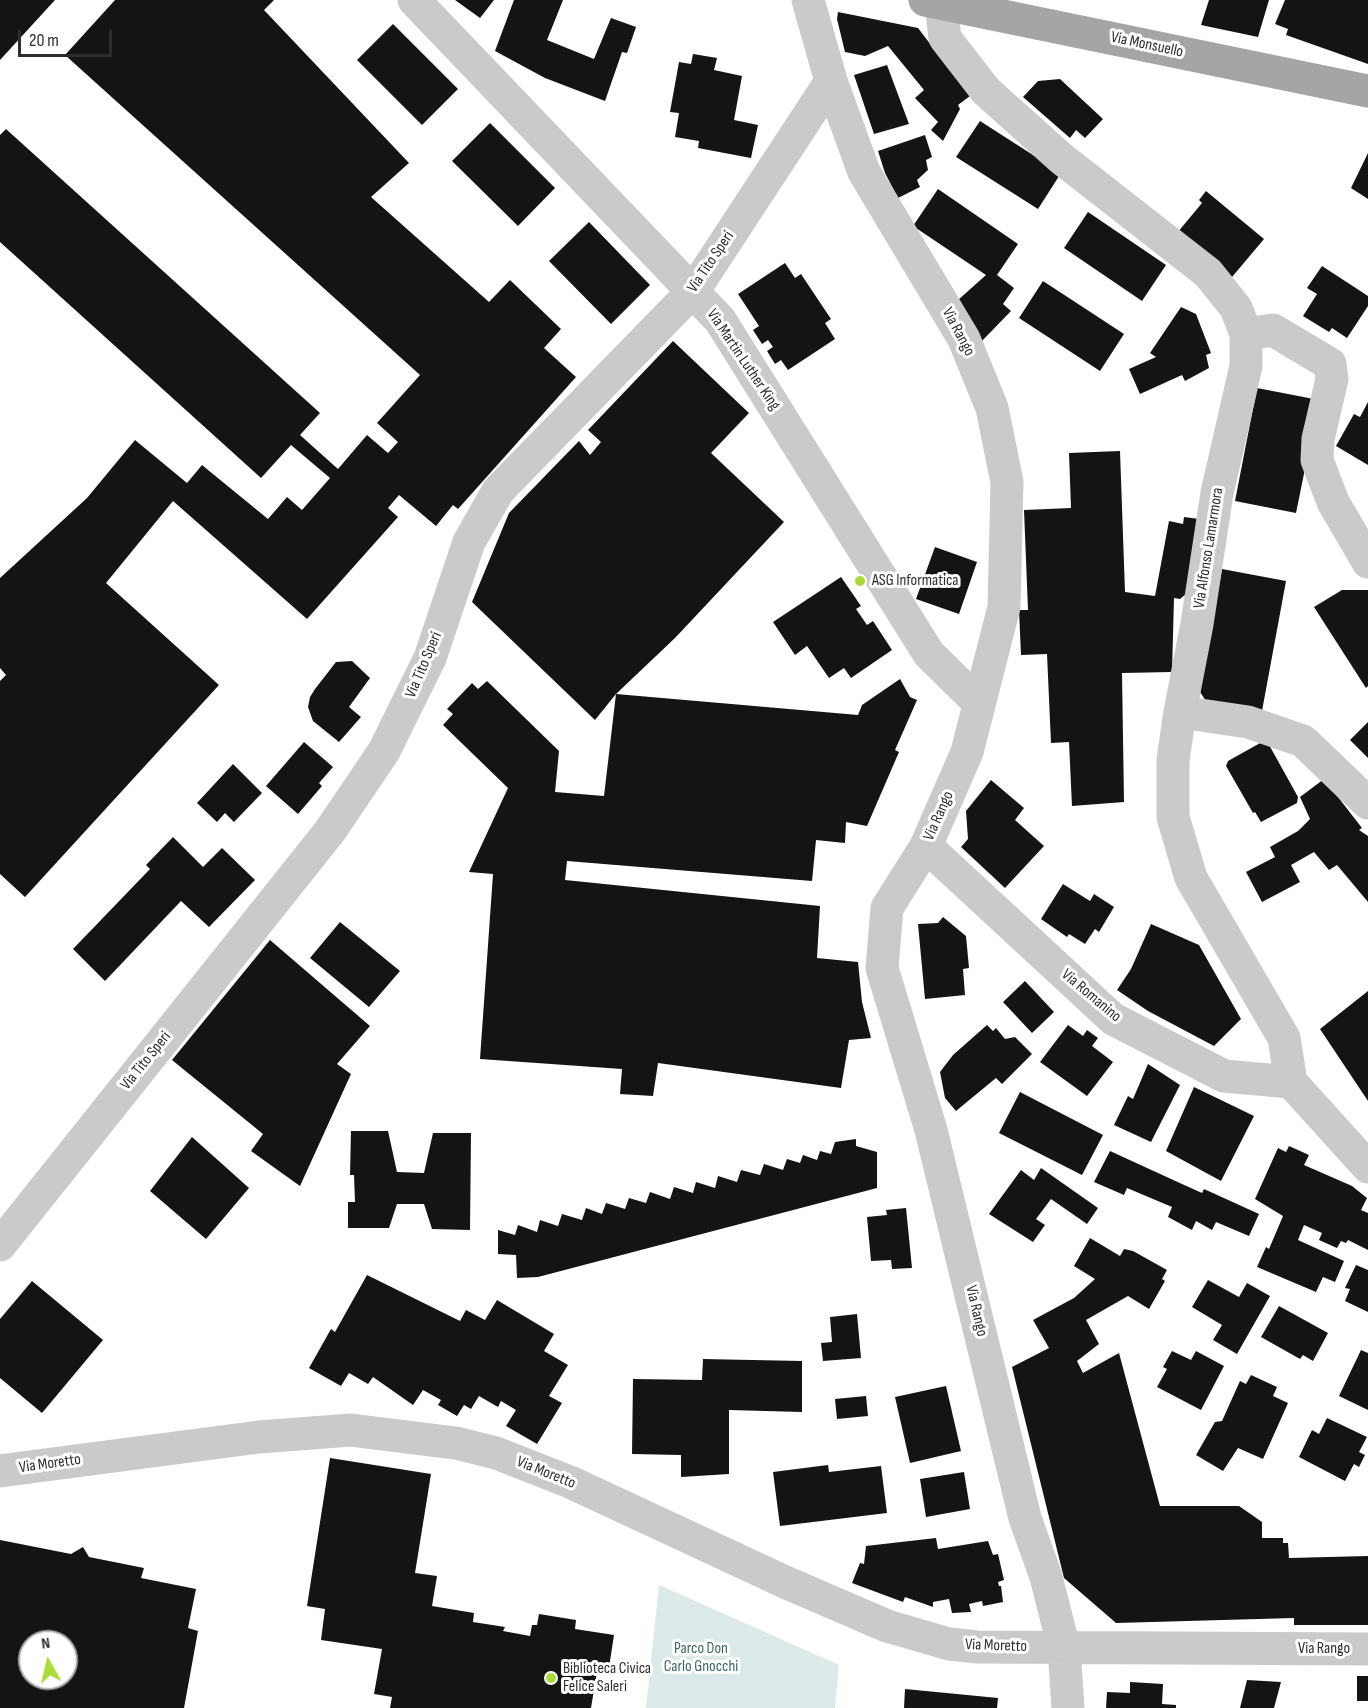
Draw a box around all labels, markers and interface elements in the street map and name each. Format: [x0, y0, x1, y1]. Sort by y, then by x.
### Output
scale bar [21, 18, 116, 56]
street label: Via Monsuello [1109, 28, 1185, 62]
text: 20 m [29, 30, 59, 51]
street label: Via Tito Speri [684, 228, 738, 296]
street label: Via Rango [937, 305, 979, 359]
street label: Via Martin Luther King [702, 306, 784, 414]
street label: Via Alfonso Lamarmora [1190, 486, 1228, 610]
place label: ASG Informatica [872, 571, 958, 591]
marker: ASG Informatica [853, 574, 867, 588]
street label: Via Tito Speri [402, 629, 446, 701]
street label: Via Rango [920, 788, 958, 844]
street label: Via Romanino [1057, 965, 1125, 1027]
street label: Via Tito Speri [117, 1028, 175, 1094]
street label: Via Rango [961, 1283, 991, 1339]
street label: Via Moretto [18, 1450, 82, 1478]
street label: Via Moretto [514, 1452, 578, 1494]
north arrow [18, 1630, 78, 1690]
text: N [40, 1634, 51, 1654]
street label: Via Moretto [965, 1635, 1027, 1657]
park label: Parco Don Carlo Gnocchi [664, 1639, 738, 1677]
street label: Via Rango [1298, 1639, 1350, 1659]
place label: Biblioteca Civica Felice Saleri [563, 1659, 651, 1697]
marker: Biblioteca Civica Felice Saleri [544, 1671, 558, 1685]

